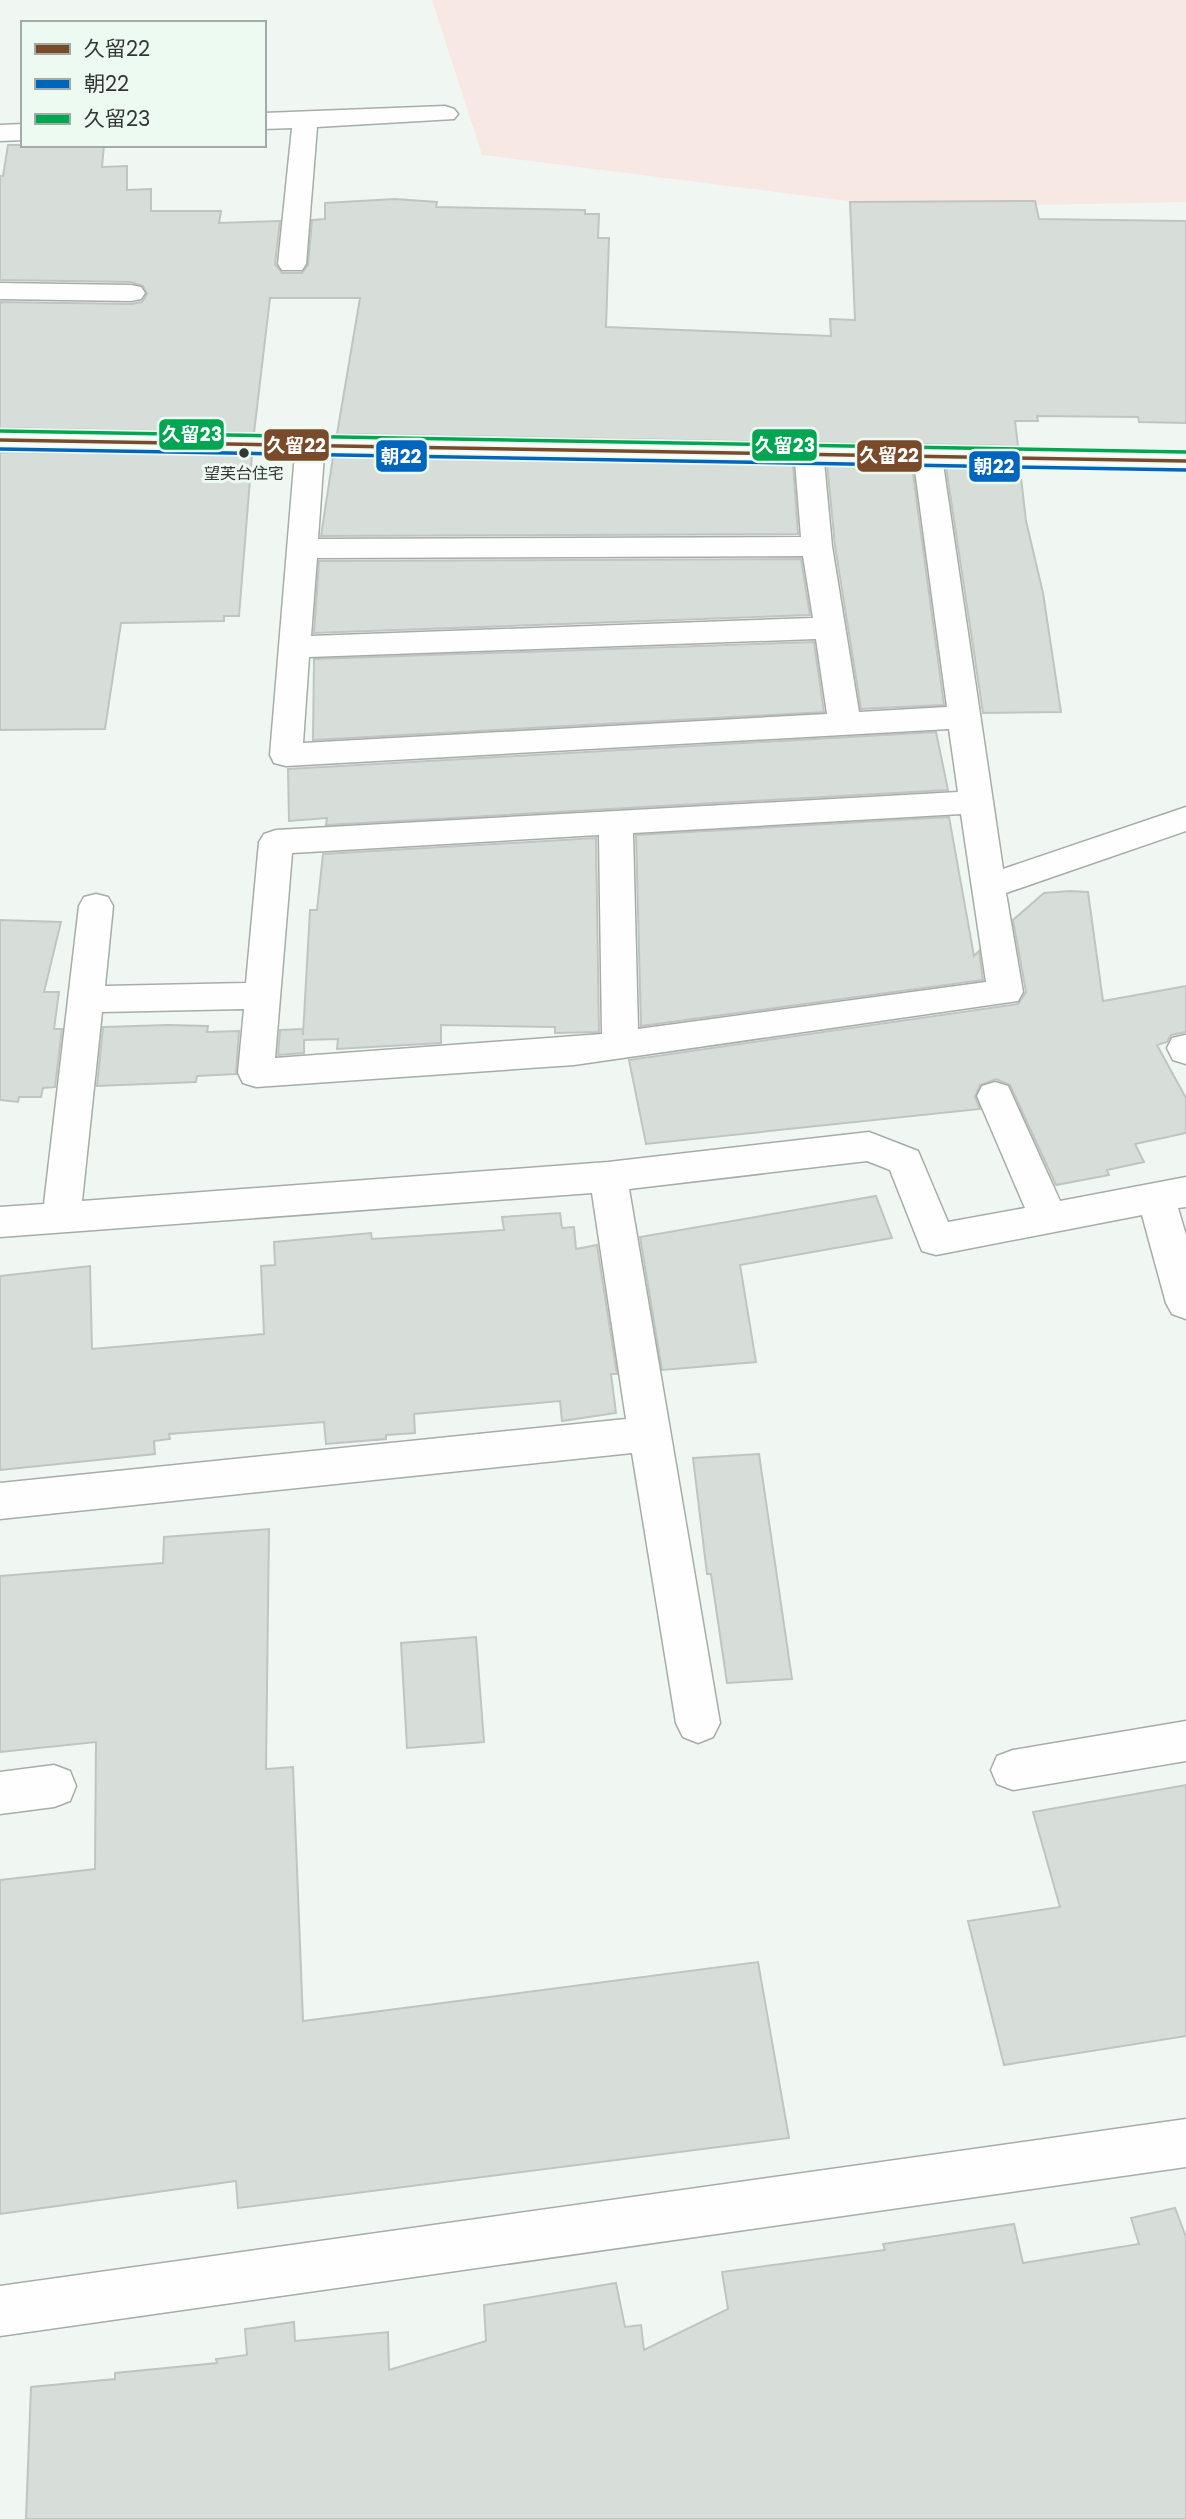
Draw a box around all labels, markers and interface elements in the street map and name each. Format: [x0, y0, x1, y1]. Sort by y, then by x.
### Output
legend [21, 21, 266, 147]
text: 久留22 [84, 34, 150, 63]
text: 朝22 [84, 69, 129, 98]
text: 久留23 [84, 104, 150, 133]
line badge: 久留23 [158, 418, 225, 451]
text: 久留23 [162, 421, 222, 448]
line badge: 久留22 [263, 428, 330, 462]
line badge: 久留23 [751, 428, 818, 462]
text: 久留22 [266, 432, 326, 459]
text: 久留23 [755, 432, 815, 459]
line badge: 朝22 [375, 439, 428, 473]
line badge: 久留22 [856, 439, 923, 473]
text: 久留22 [859, 442, 919, 469]
text: 朝22 [381, 443, 421, 470]
marker: 望芙台住宅 [237, 446, 251, 460]
line badge: 朝22 [968, 450, 1021, 483]
text: 朝22 [974, 453, 1014, 480]
place label: 望芙台住宅 [204, 462, 284, 485]

